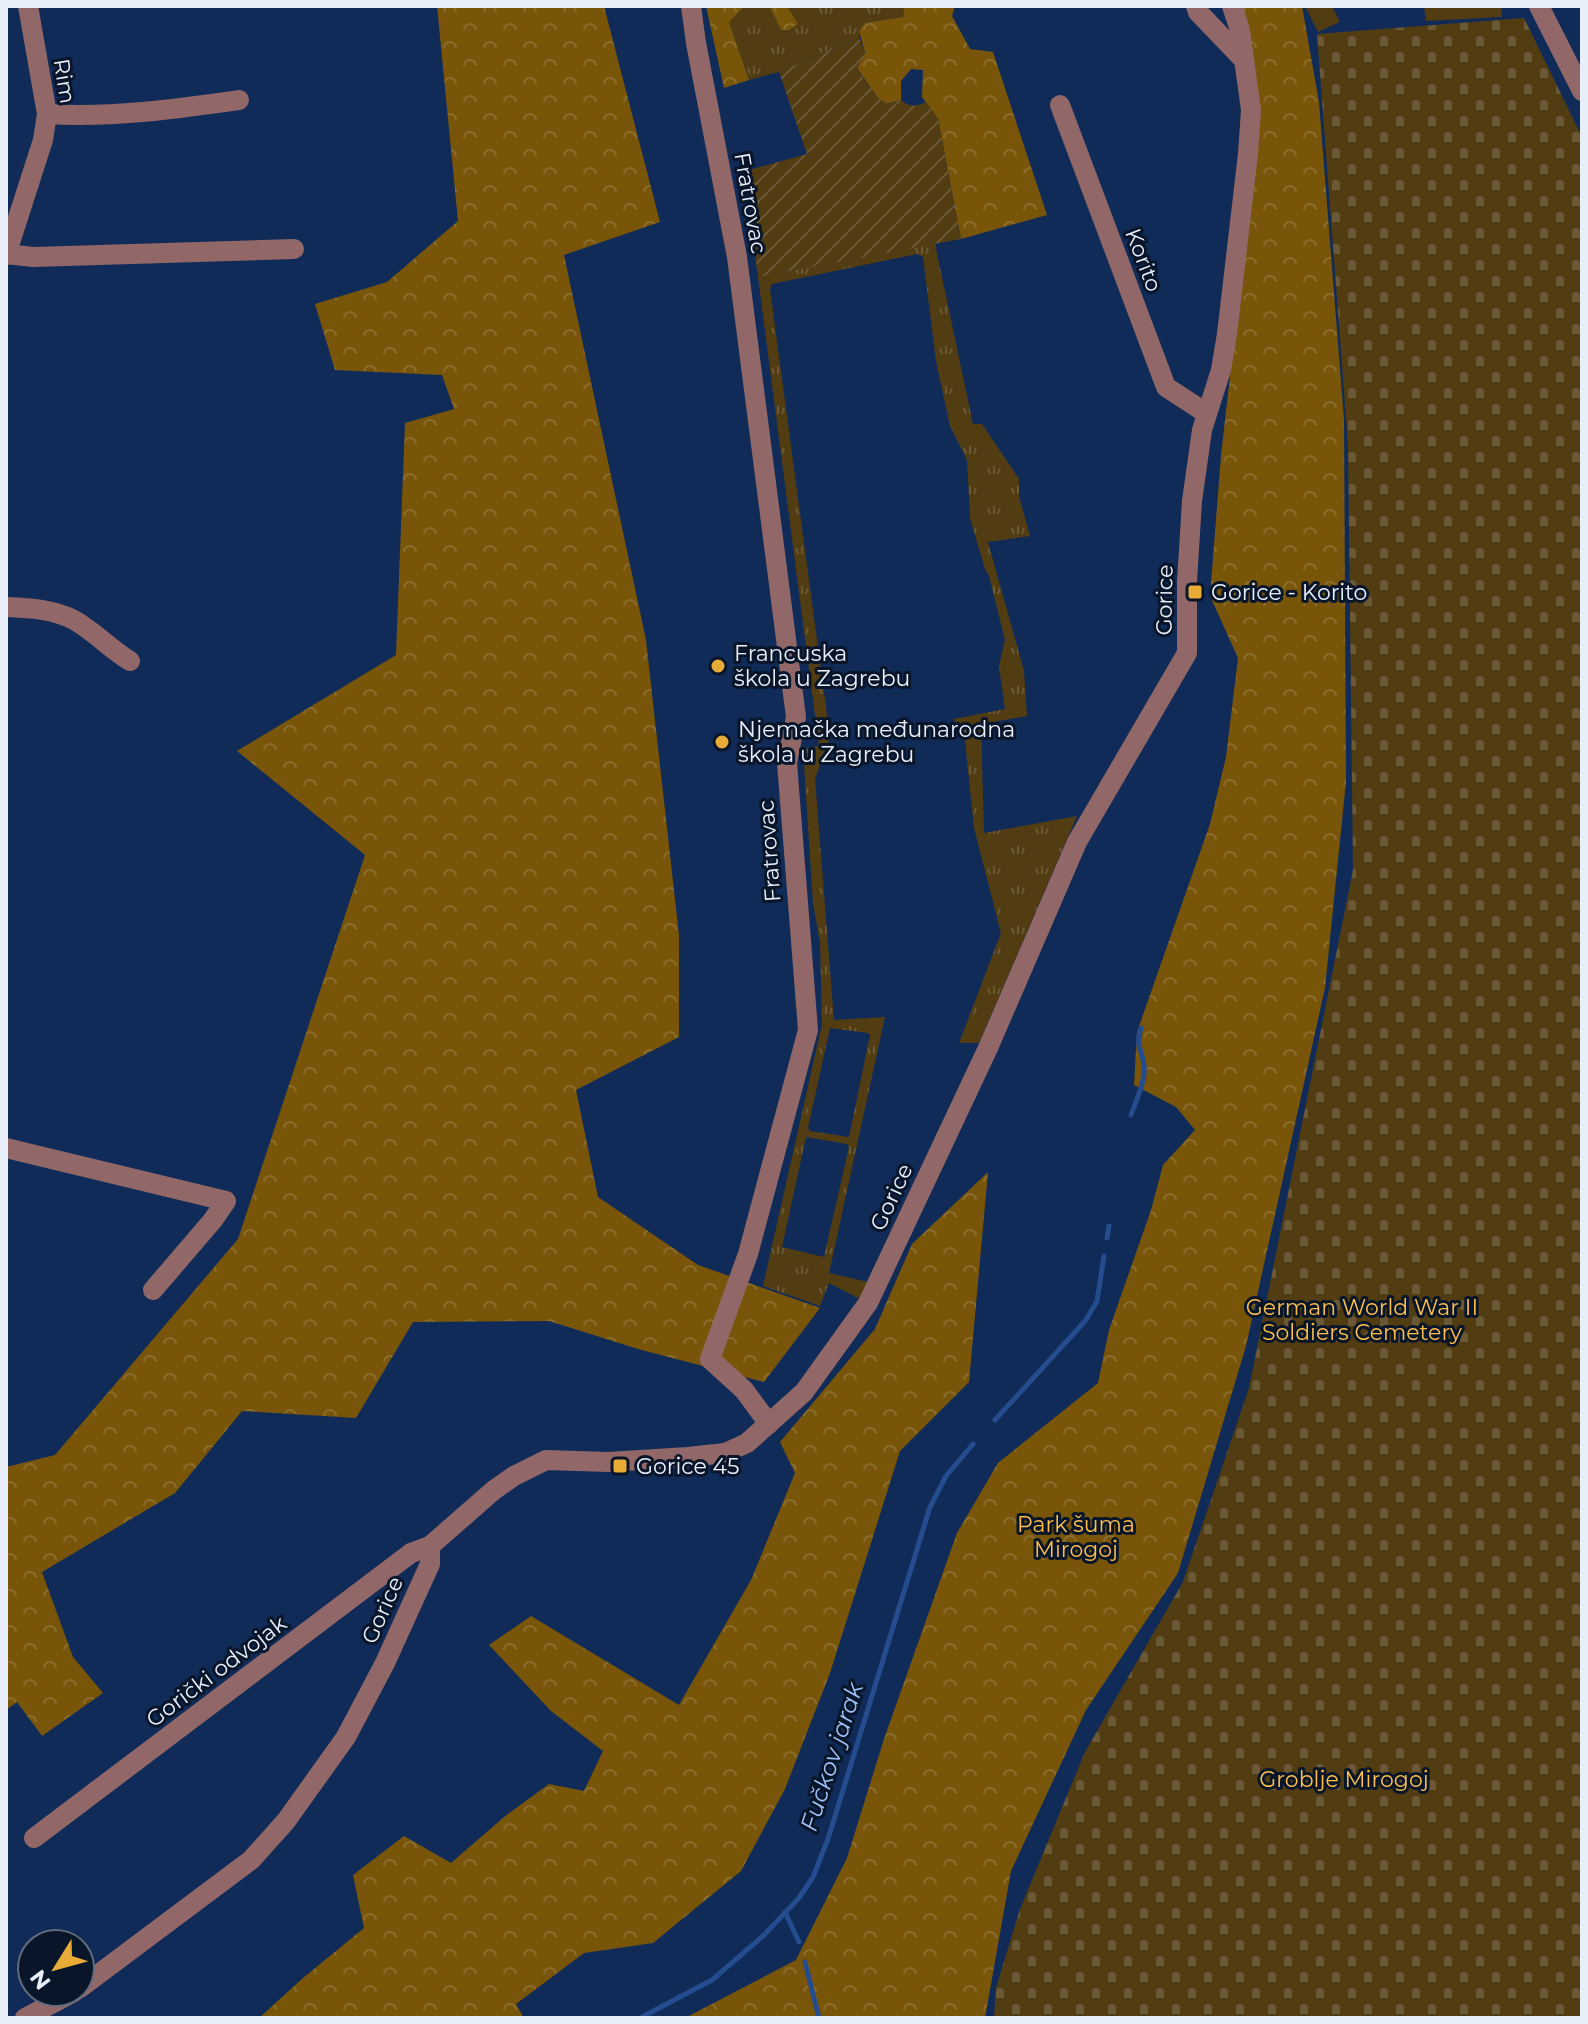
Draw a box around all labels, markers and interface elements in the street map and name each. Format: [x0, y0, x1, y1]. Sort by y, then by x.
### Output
street label: Rim [48, 57, 81, 105]
street label: Fratrovac [728, 150, 773, 256]
street label: Korito [1119, 225, 1168, 296]
street label: Gorice [1150, 564, 1179, 636]
place label: Gorice - Korito [1211, 579, 1367, 606]
marker: Gorice - Korito [1186, 583, 1204, 601]
place label: Francuska škola u Zagrebu [734, 640, 910, 692]
marker: Francuska škola u Zagrebu [709, 657, 727, 675]
place label: Njemačka međunarodna škola u Zagrebu [738, 716, 1015, 768]
marker: Njemačka međunarodna škola u Zagrebu [713, 733, 731, 751]
street label: Fratrovac [752, 799, 787, 903]
street label: Gorice [864, 1159, 919, 1235]
park label: German World War II Soldiers Cemetery [1246, 1294, 1478, 1346]
place label: Gorice 45 [636, 1453, 740, 1480]
marker: Gorice 45 [611, 1457, 629, 1475]
park label: Park šuma Mirogoj [1017, 1511, 1135, 1563]
street label: Gorice [356, 1572, 409, 1648]
street label: Gorički odvojak [141, 1609, 292, 1733]
water label: Fučkov jarak [794, 1677, 870, 1835]
park label: Groblje Mirogoj [1259, 1766, 1429, 1793]
north arrow [16, 1928, 96, 2008]
text: N [24, 1965, 57, 1995]

